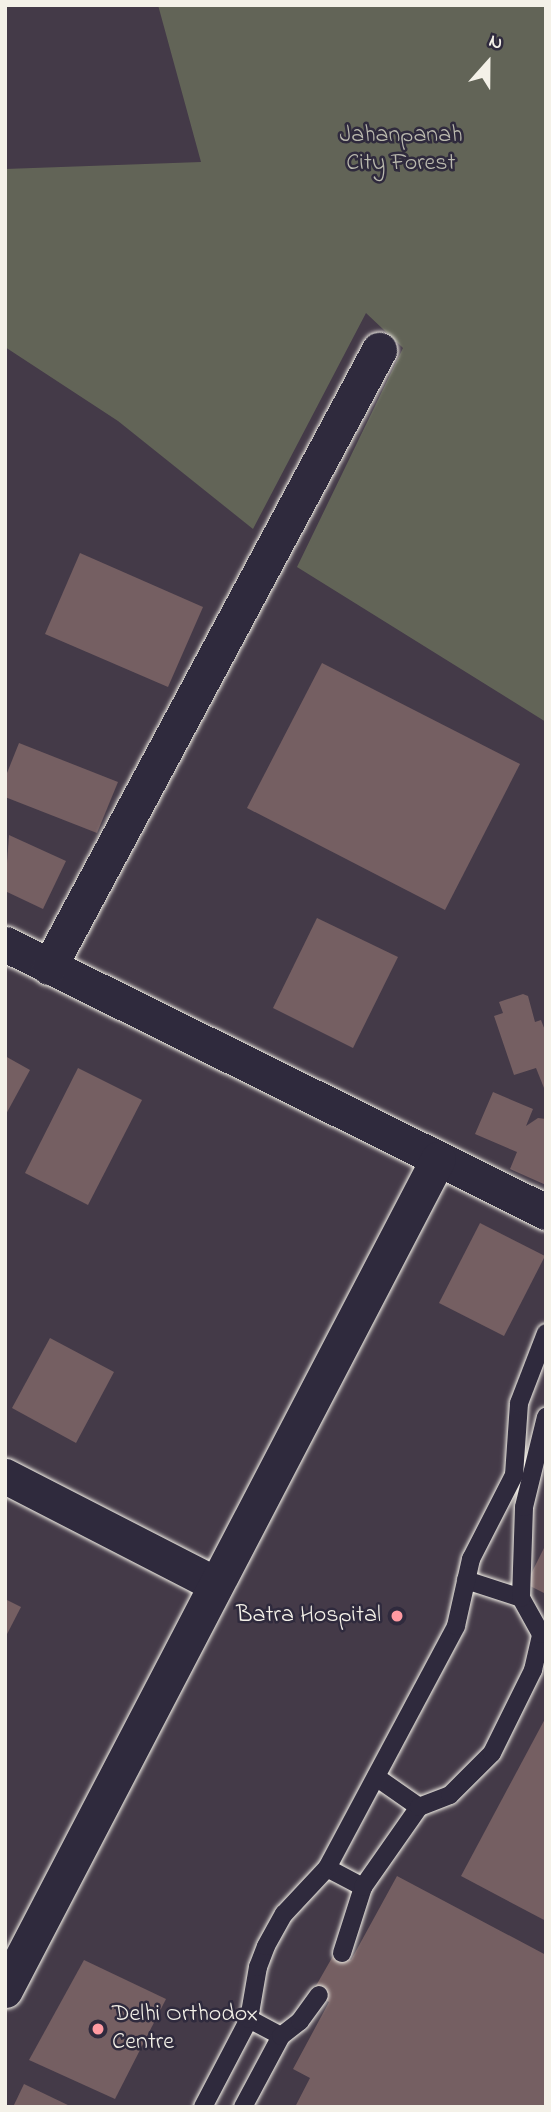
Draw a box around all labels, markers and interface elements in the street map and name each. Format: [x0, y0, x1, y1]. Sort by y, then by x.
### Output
north arrow [453, 28, 523, 98]
text: N [485, 28, 507, 58]
park label: Jahanpanah City Forest [339, 122, 463, 178]
place label: Batra Hospital [236, 1602, 381, 1630]
marker: Batra Hospital [387, 1606, 407, 1626]
place label: Delhi Orthodox Centre [112, 2001, 258, 2057]
marker: Delhi Orthodox Centre [90, 2021, 106, 2037]

